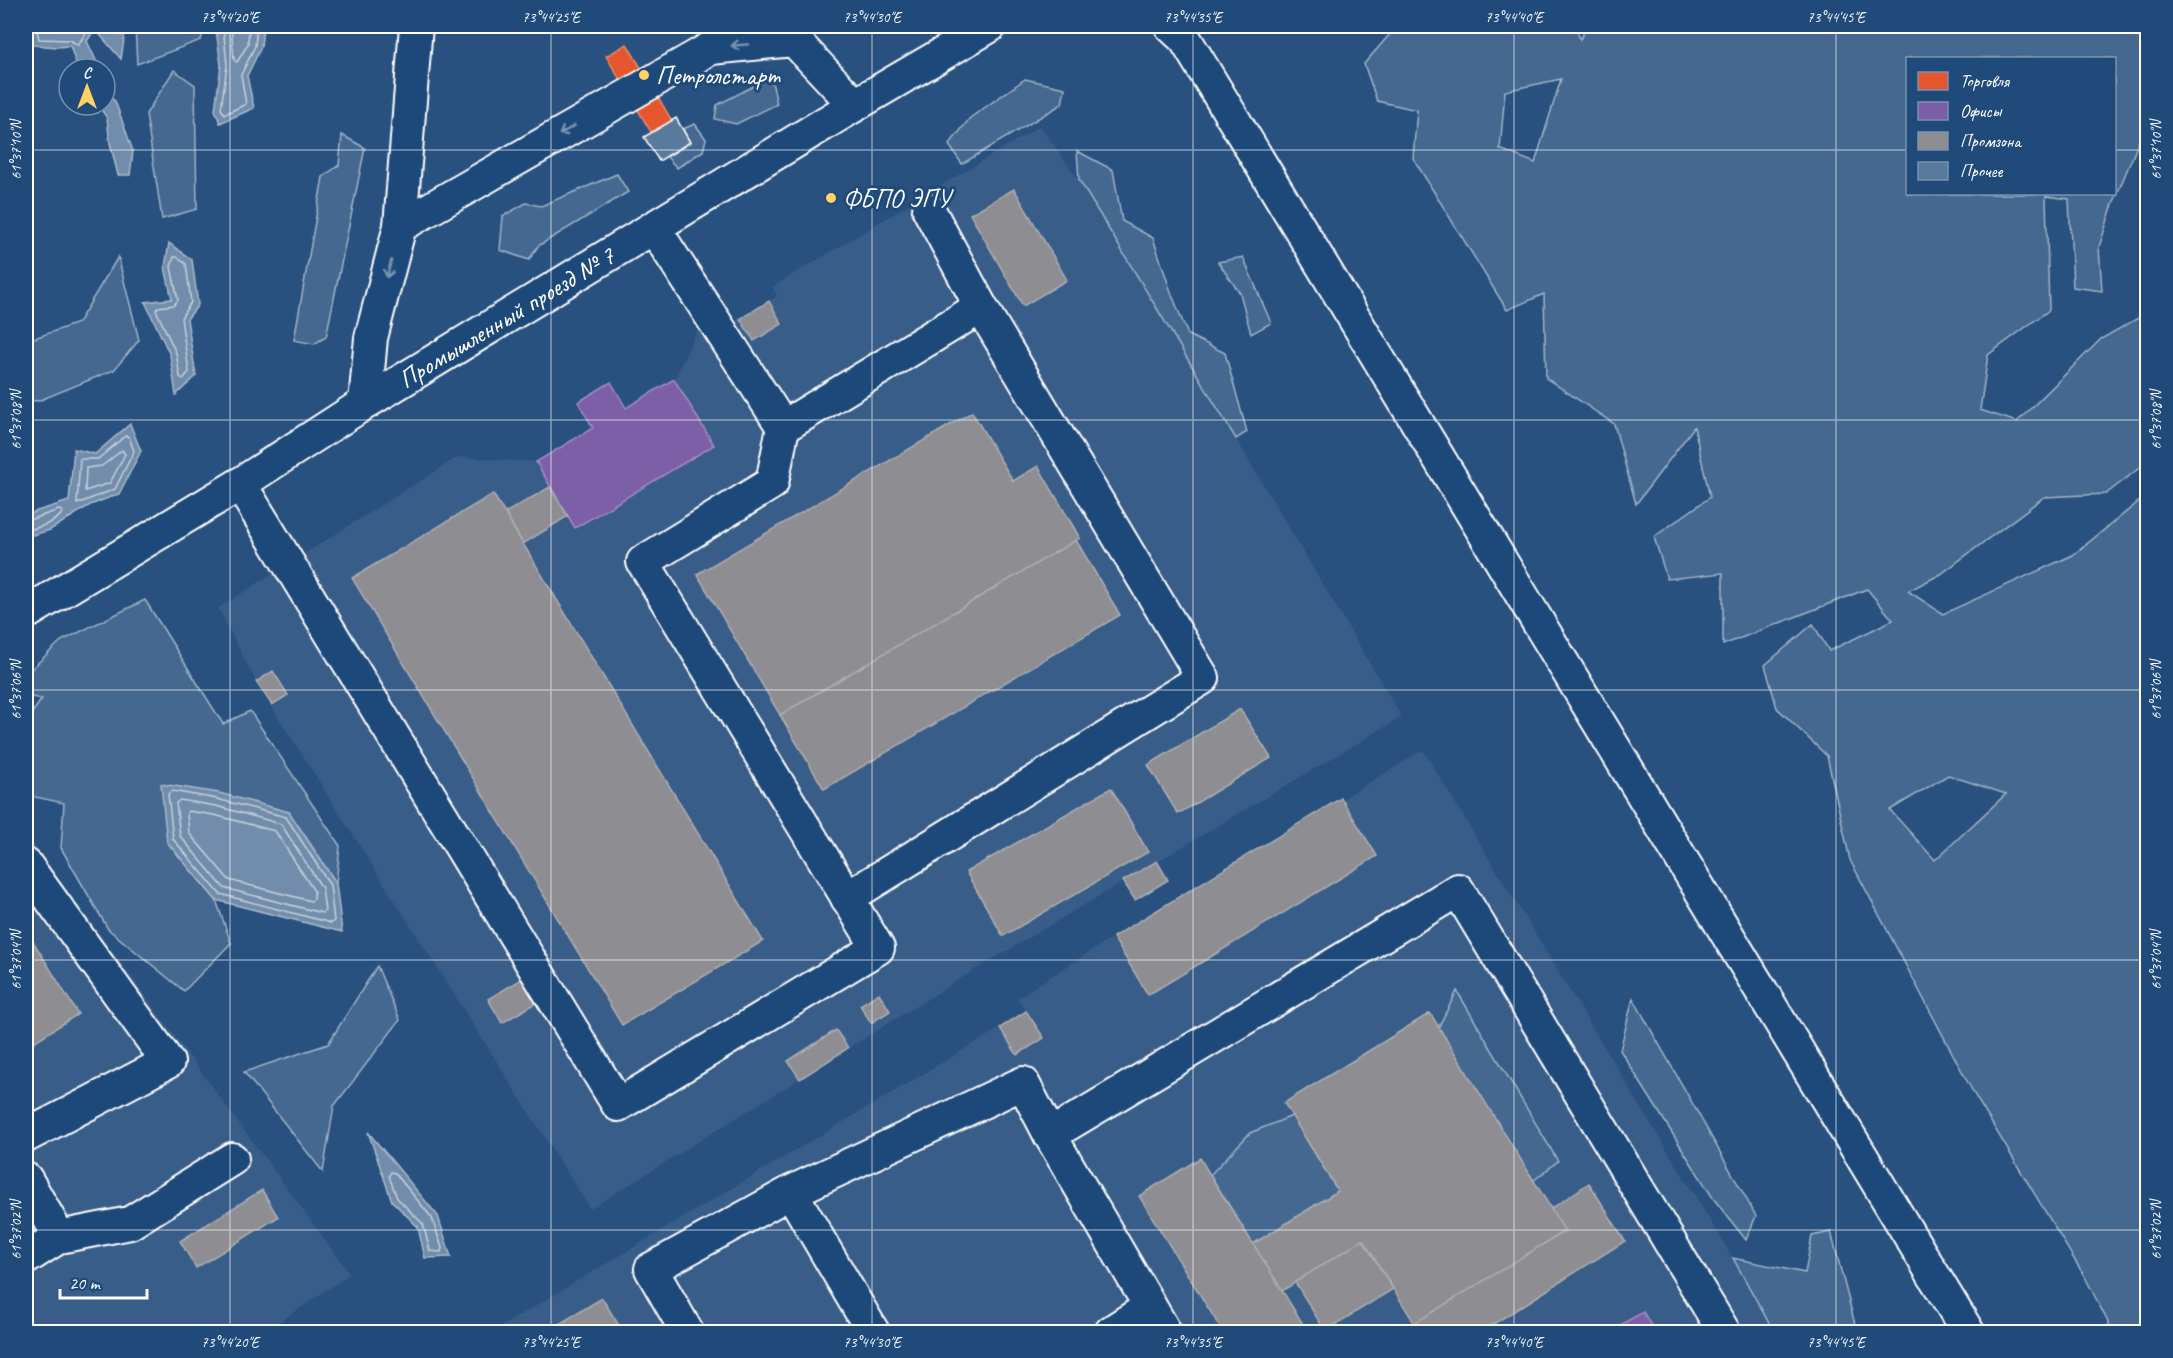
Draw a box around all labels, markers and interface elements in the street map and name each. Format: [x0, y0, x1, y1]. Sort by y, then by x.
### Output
text: 73°44'20"E [201, 8, 261, 27]
text: 73°44'25"E [522, 8, 582, 27]
text: 73°44'30"E [843, 8, 903, 27]
text: 73°44'35"E [1164, 8, 1224, 27]
text: 73°44'40"E [1485, 8, 1545, 27]
text: 73°44'45"E [1807, 8, 1867, 27]
one-way arrow [731, 40, 751, 51]
north arrow [57, 57, 117, 117]
legend [1906, 57, 2116, 195]
place label: Петролстарт [656, 59, 781, 92]
text: С [83, 63, 93, 83]
marker: Петролстарт [637, 68, 651, 82]
text: Торговля [1960, 70, 2011, 92]
text: Офисы [1960, 100, 2003, 122]
text: 61°37'10"N [7, 117, 26, 180]
text: 61°37'10"N [2147, 117, 2166, 180]
one-way arrow [559, 125, 577, 136]
text: Промзона [1960, 130, 2022, 152]
text: Прочее [1960, 160, 2003, 182]
place label: ФБПО ЭПУ [843, 182, 954, 215]
marker: ФБПО ЭПУ [824, 191, 838, 205]
street label: Промышленный проезд № 7 [392, 239, 622, 396]
one-way arrow [383, 259, 395, 278]
text: 61°37'08"N [7, 387, 26, 450]
text: 61°37'08"N [2147, 387, 2166, 450]
text: 61°37'06"N [7, 657, 26, 720]
text: 61°37'06"N [2147, 657, 2166, 720]
text: 61°37'04"N [7, 927, 26, 990]
text: 61°37'04"N [2147, 927, 2166, 990]
text: 61°37'02"N [7, 1197, 26, 1260]
text: 61°37'02"N [2147, 1197, 2166, 1260]
scale bar [60, 1262, 147, 1300]
text: 20 m [69, 1272, 102, 1294]
text: 73°44'20"E [201, 1333, 261, 1352]
text: 73°44'25"E [522, 1333, 582, 1352]
text: 73°44'30"E [843, 1333, 903, 1352]
text: 73°44'35"E [1164, 1333, 1224, 1352]
text: 73°44'40"E [1485, 1333, 1545, 1352]
text: 73°44'45"E [1807, 1333, 1867, 1352]

